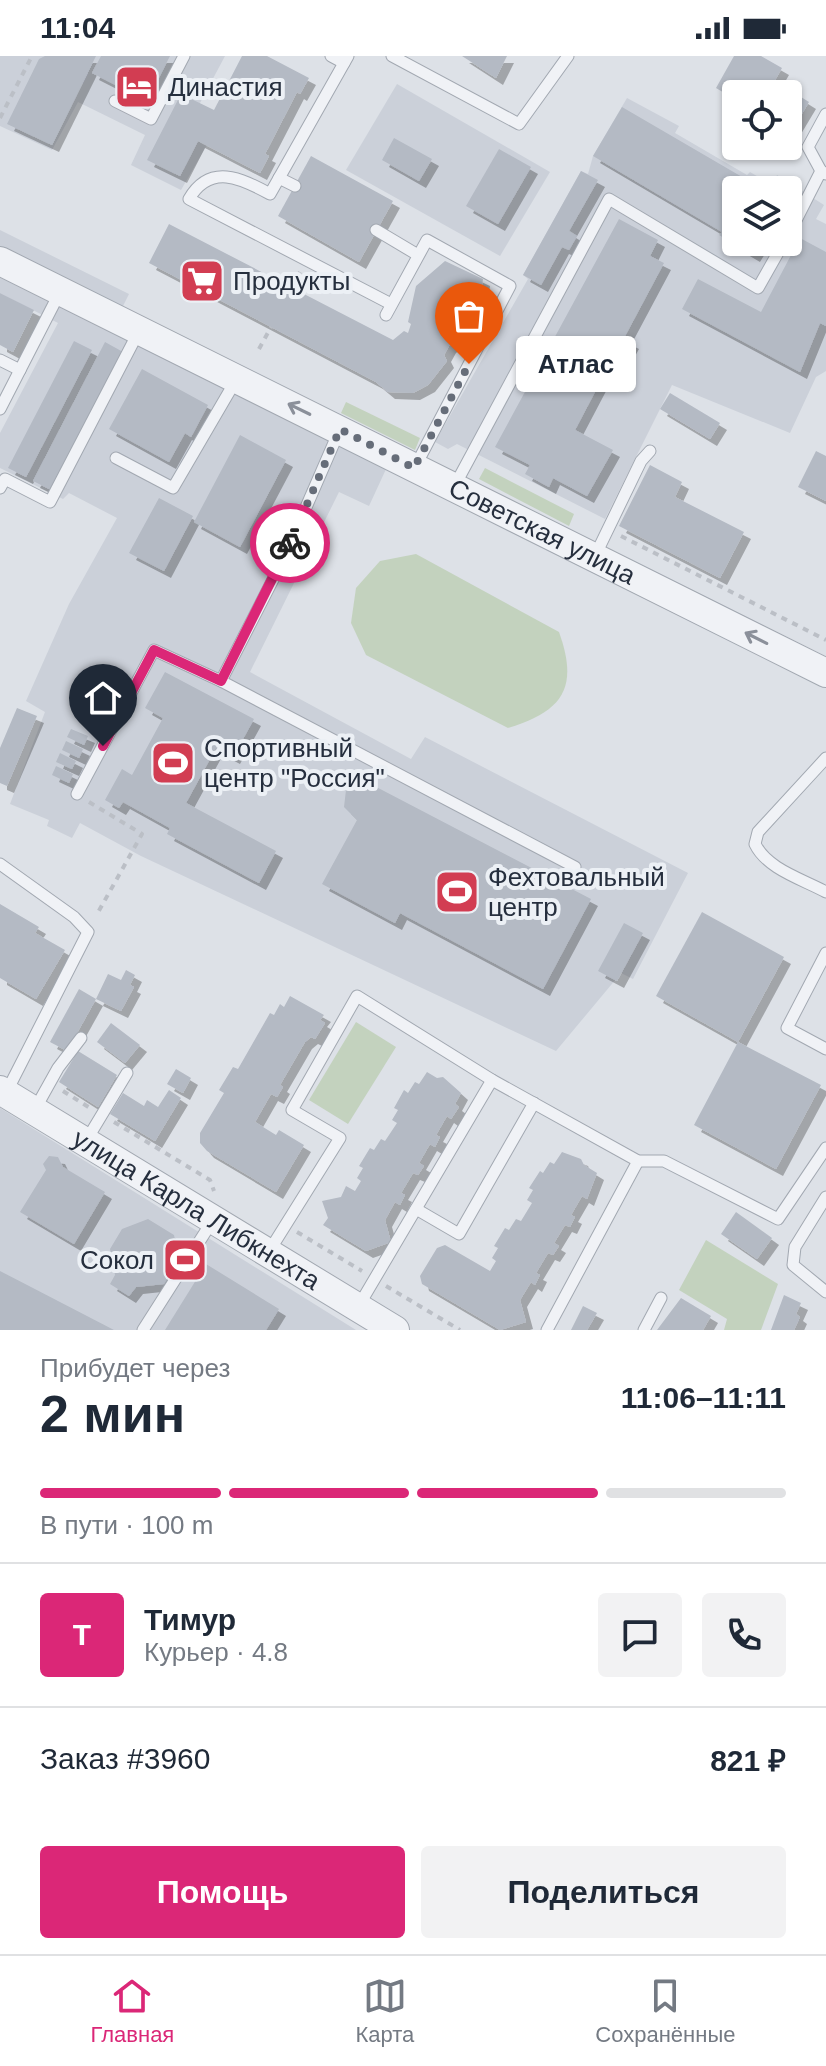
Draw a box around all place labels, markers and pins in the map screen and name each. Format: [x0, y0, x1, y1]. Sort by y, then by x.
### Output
hotel icon: Династия [113, 63, 161, 111]
place label: Династия [168, 72, 282, 102]
supermarket icon: Продукты [178, 257, 226, 305]
place label: Продукты [233, 266, 350, 296]
pin [435, 282, 503, 364]
callout: Атлас [517, 336, 637, 392]
pin [69, 664, 137, 746]
place label: Спортивный центр "Россия" [204, 733, 385, 793]
sports icon: Спортивный центр "Россия" [149, 739, 197, 787]
place label: Фехтовальный центр [488, 862, 665, 922]
sports icon: Фехтовальный центр [433, 868, 481, 916]
sports icon: Сокол [161, 1236, 209, 1284]
place label: Сокол [80, 1245, 154, 1275]

